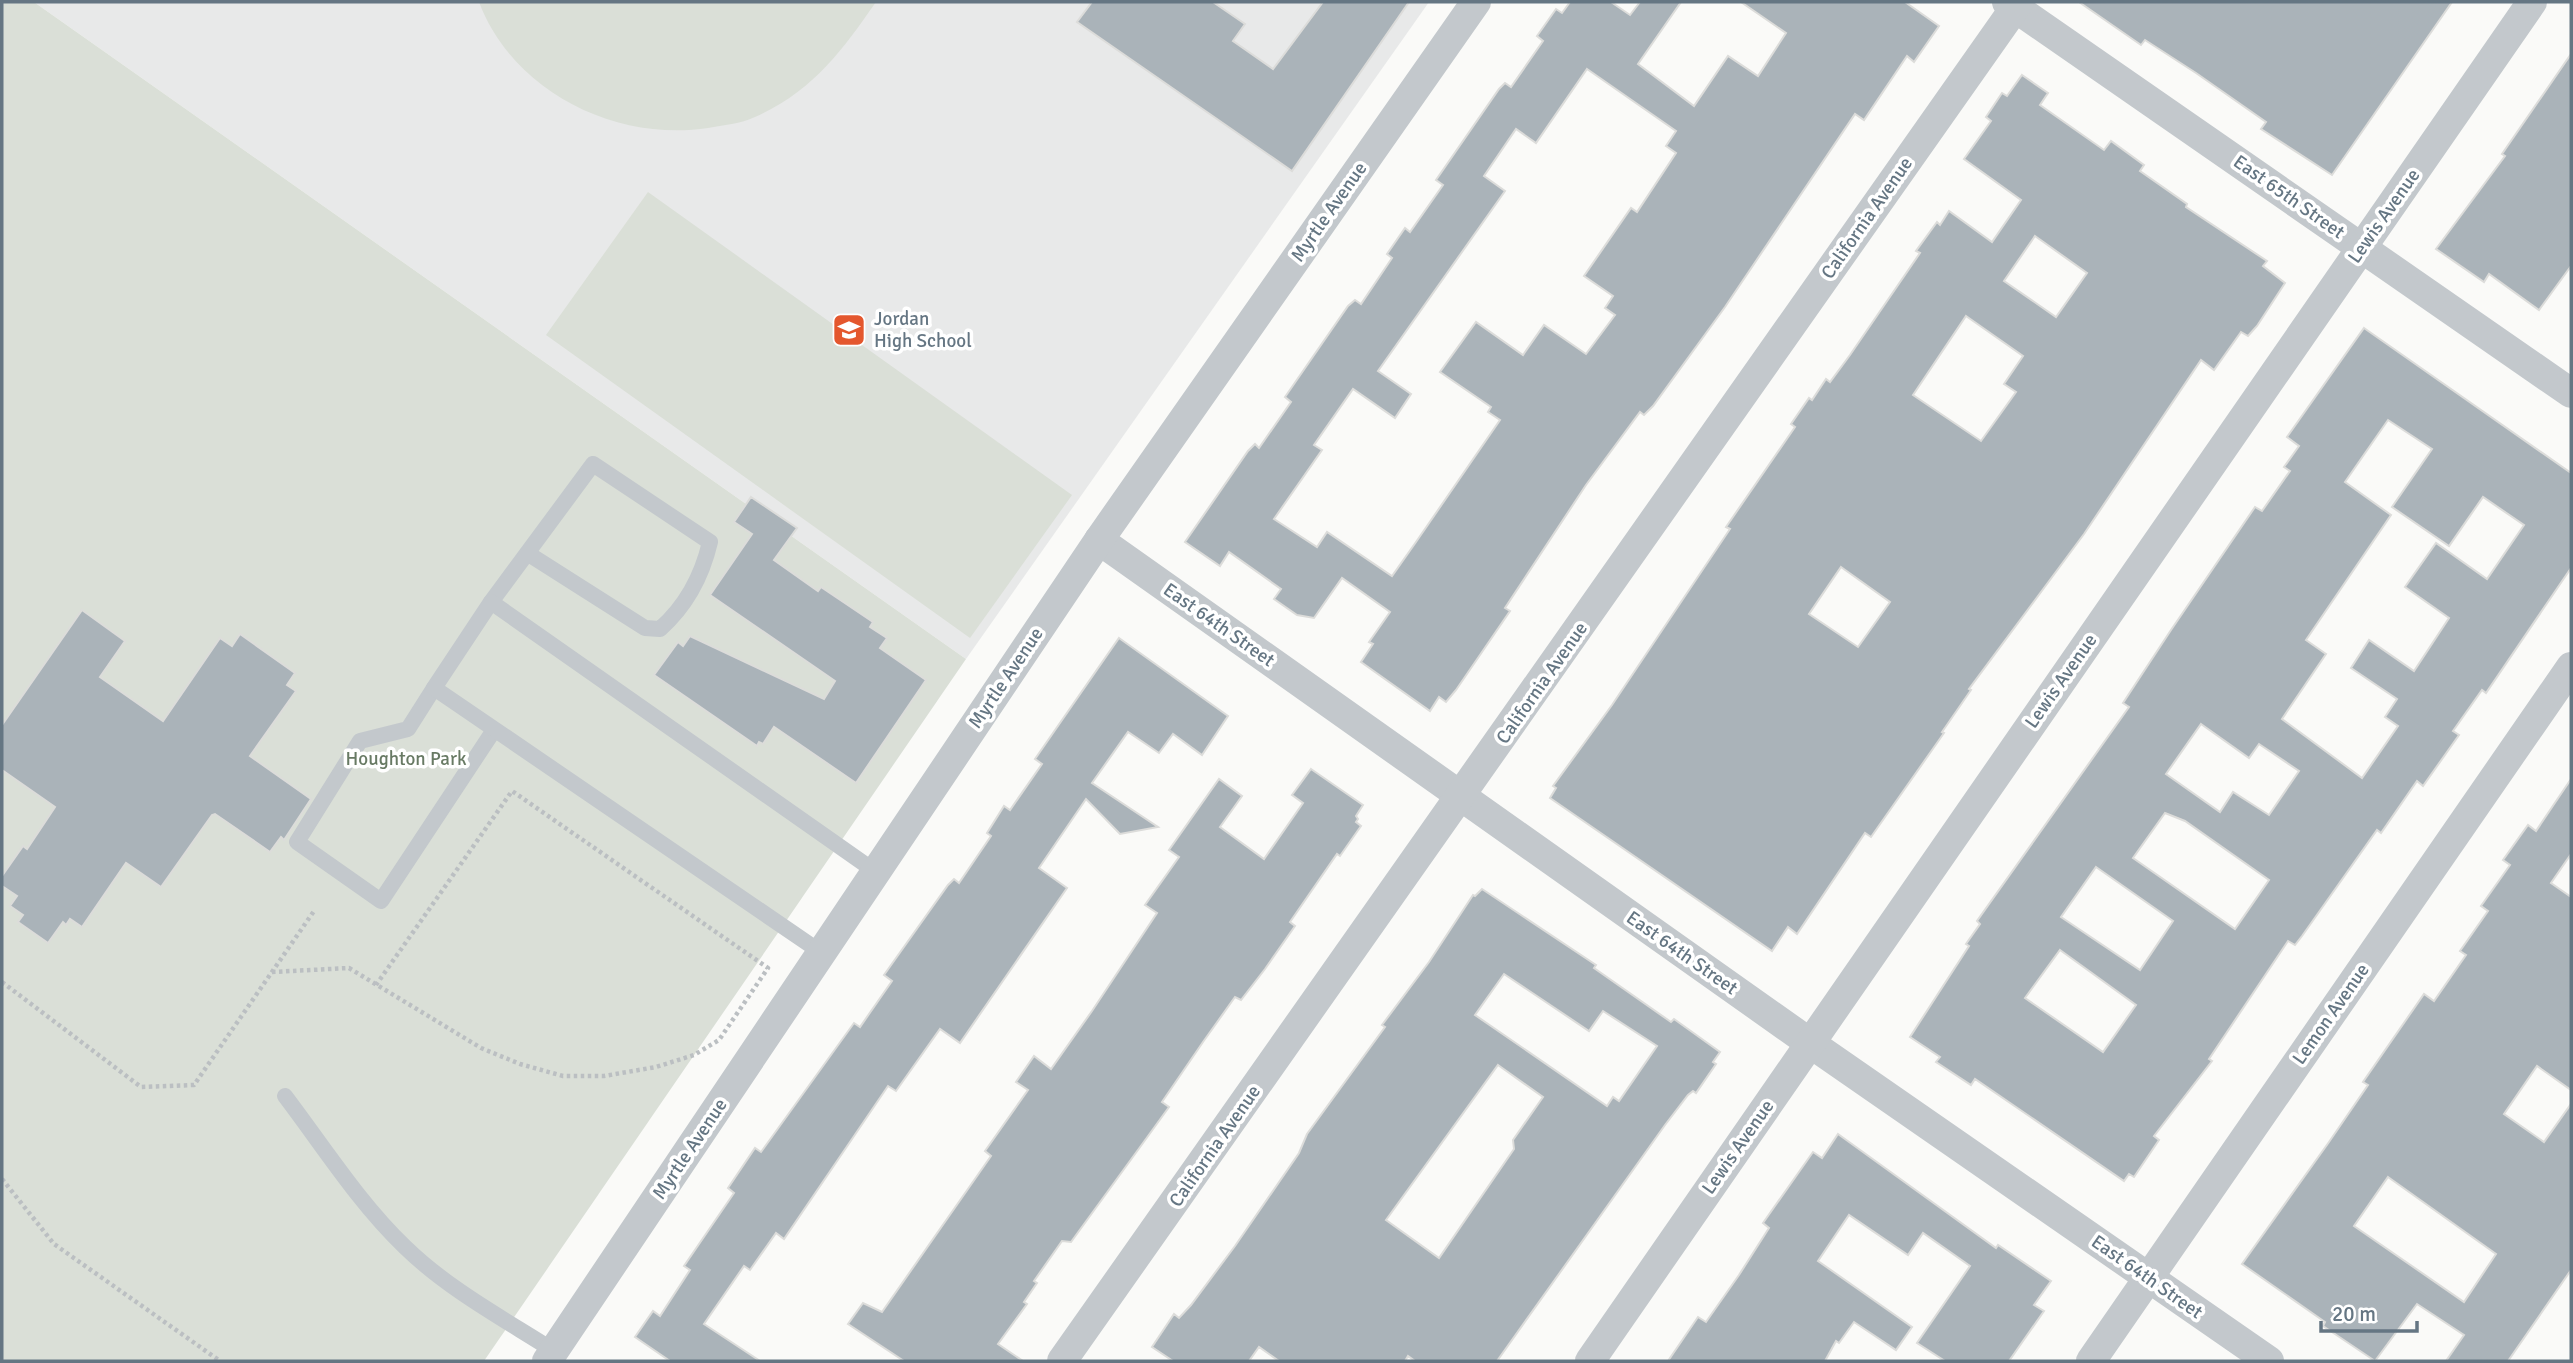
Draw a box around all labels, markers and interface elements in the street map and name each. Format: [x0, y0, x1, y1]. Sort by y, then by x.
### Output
street label: East 65th Street [2229, 150, 2350, 244]
street label: California Avenue [1816, 152, 1918, 284]
street label: Myrtle Avenue [1286, 157, 1372, 267]
street label: Lewis Avenue [2343, 164, 2425, 268]
place label: Jordan High School [874, 307, 972, 353]
school or university icon: Jordan High School [830, 311, 868, 349]
street label: East 64th Street [1159, 578, 1280, 672]
street label: California Avenue [1491, 617, 1593, 749]
street label: Myrtle Avenue [963, 623, 1049, 733]
street label: Lewis Avenue [2020, 629, 2102, 733]
park label: Houghton Park [346, 747, 467, 771]
street label: East 64th Street [1622, 906, 1743, 1000]
street label: Lemon Avenue [2287, 959, 2375, 1069]
street label: California Avenue [1164, 1080, 1266, 1212]
street label: Myrtle Avenue [647, 1094, 733, 1204]
street label: Lewis Avenue [1697, 1095, 1779, 1199]
street label: East 64th Street [2087, 1230, 2208, 1324]
scale bar [2321, 1290, 2417, 1334]
text: 20 m [2332, 1301, 2376, 1327]

